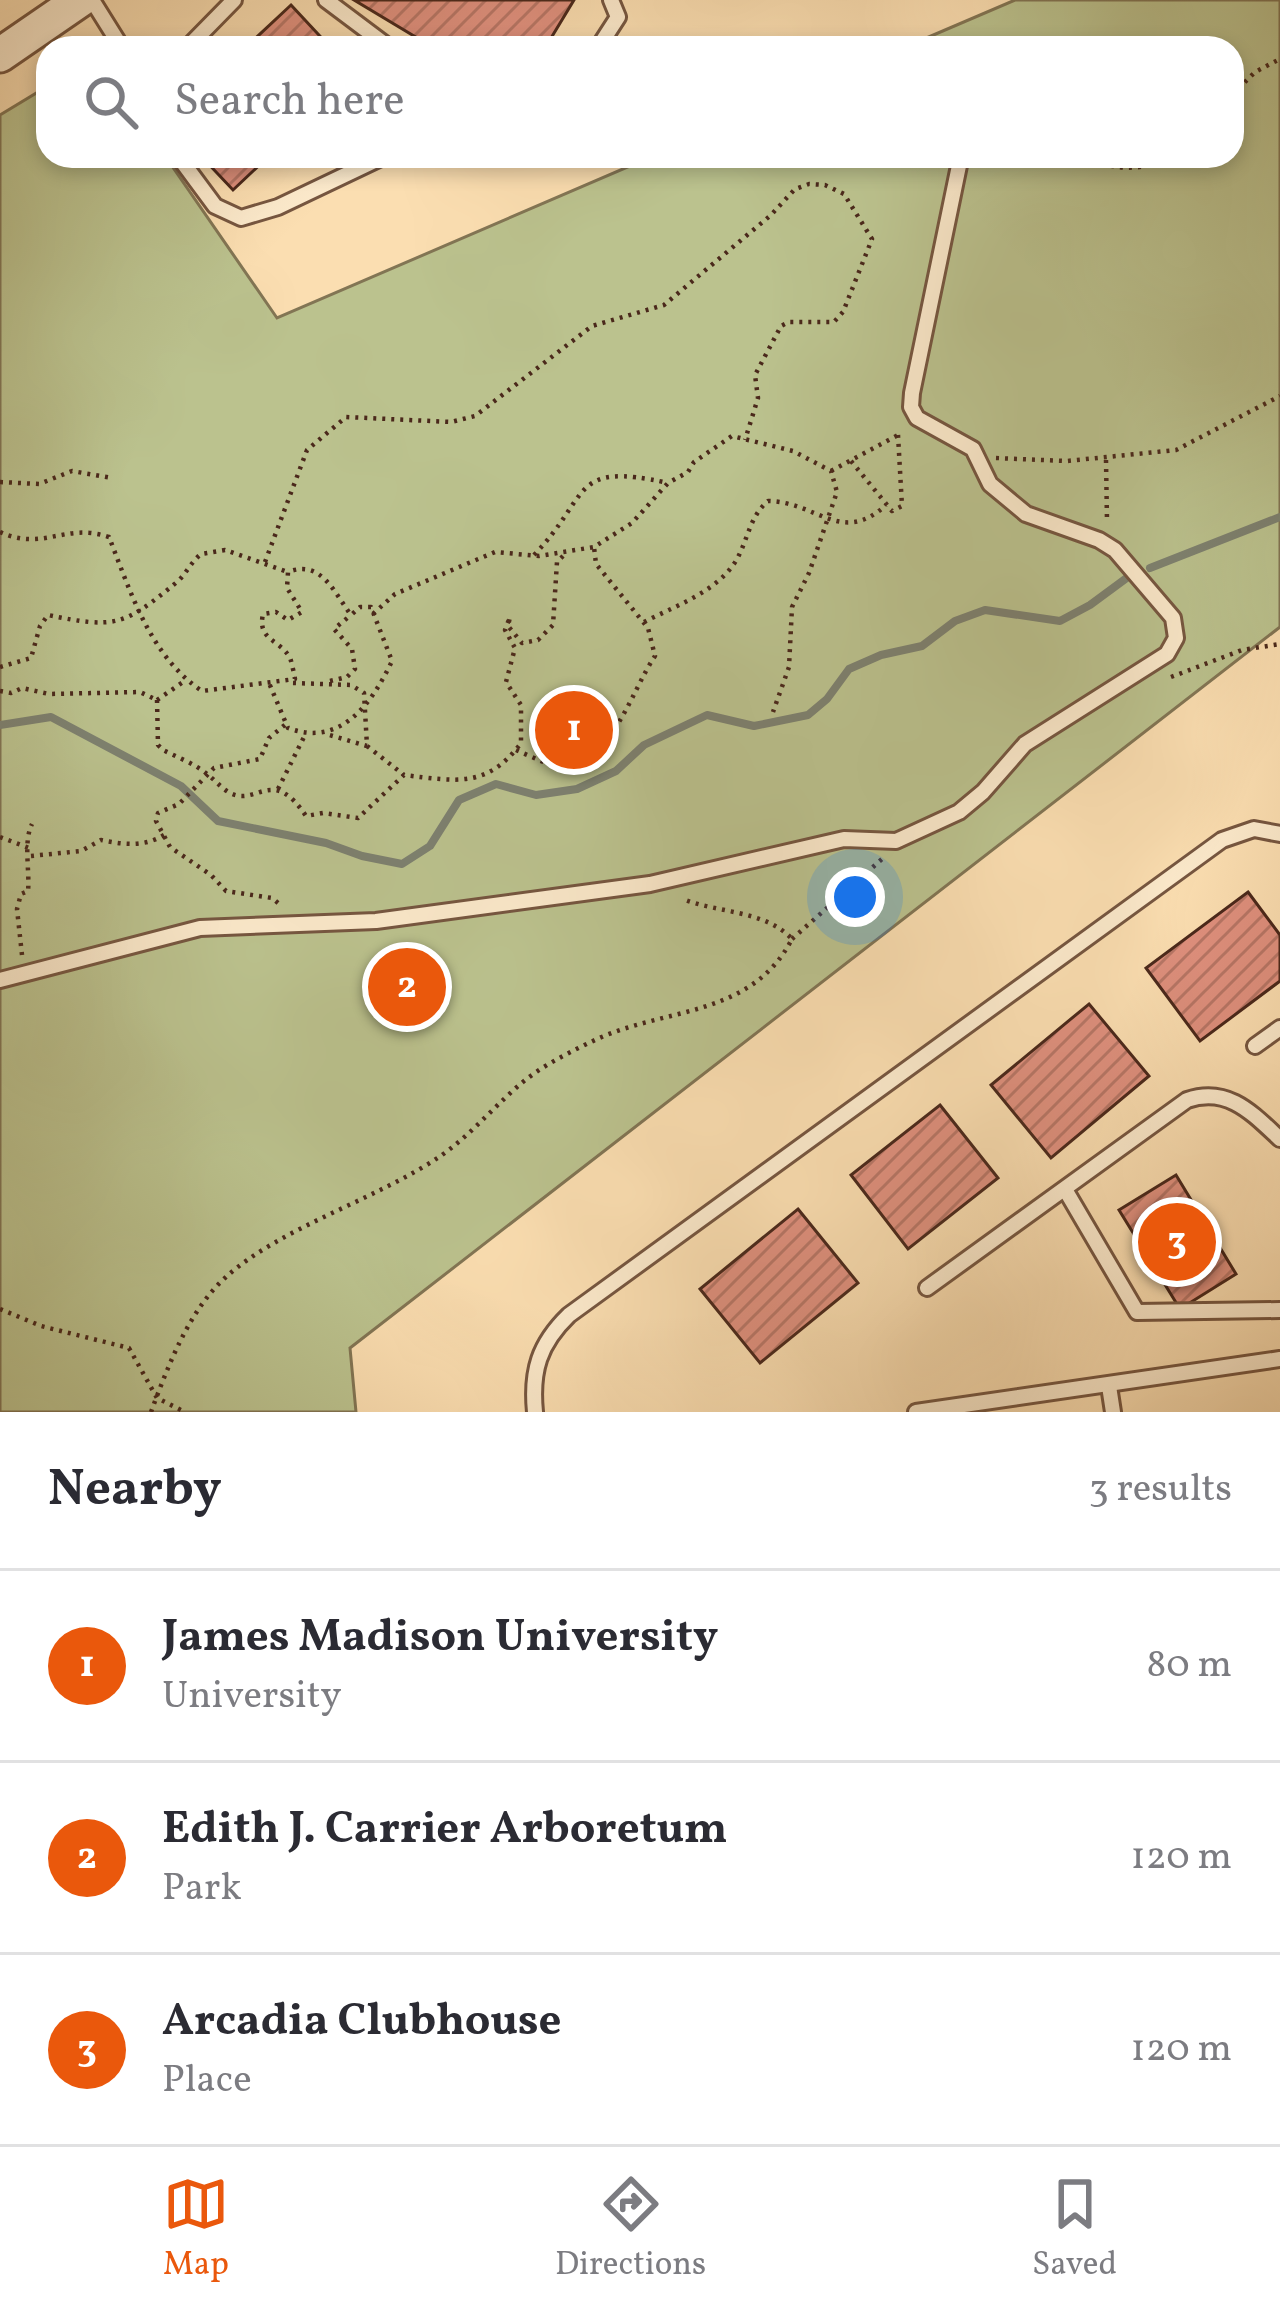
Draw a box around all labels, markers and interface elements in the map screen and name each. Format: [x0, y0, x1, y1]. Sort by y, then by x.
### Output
search box [36, 36, 1244, 168]
icon: search [78, 69, 144, 135]
text: Search here [174, 71, 405, 134]
pin: 1 [535, 685, 613, 775]
your location [825, 867, 885, 927]
pin: 2 [368, 942, 446, 1032]
pin: 3 [1138, 1197, 1216, 1287]
text: Nearby [48, 1455, 222, 1526]
text: 3 results [1089, 1463, 1232, 1517]
text: James Madison University [162, 1607, 718, 1670]
text: 1 [79, 1639, 95, 1693]
text: 80 m [1146, 1639, 1232, 1693]
text: University [162, 1670, 342, 1724]
text: Edith J. Carrier Arboretum [162, 1799, 728, 1862]
text: 2 [77, 1831, 97, 1885]
text: 120 m [1131, 1831, 1232, 1885]
text: Park [162, 1862, 242, 1916]
text: Arcadia Clubhouse [162, 1991, 562, 2054]
text: 3 [77, 2023, 97, 2077]
text: 120 m [1131, 2023, 1232, 2077]
text: Place [162, 2054, 252, 2108]
tab: Map [163, 2171, 229, 2289]
tab: Directions [555, 2171, 706, 2289]
tab: Saved [1032, 2171, 1117, 2289]

